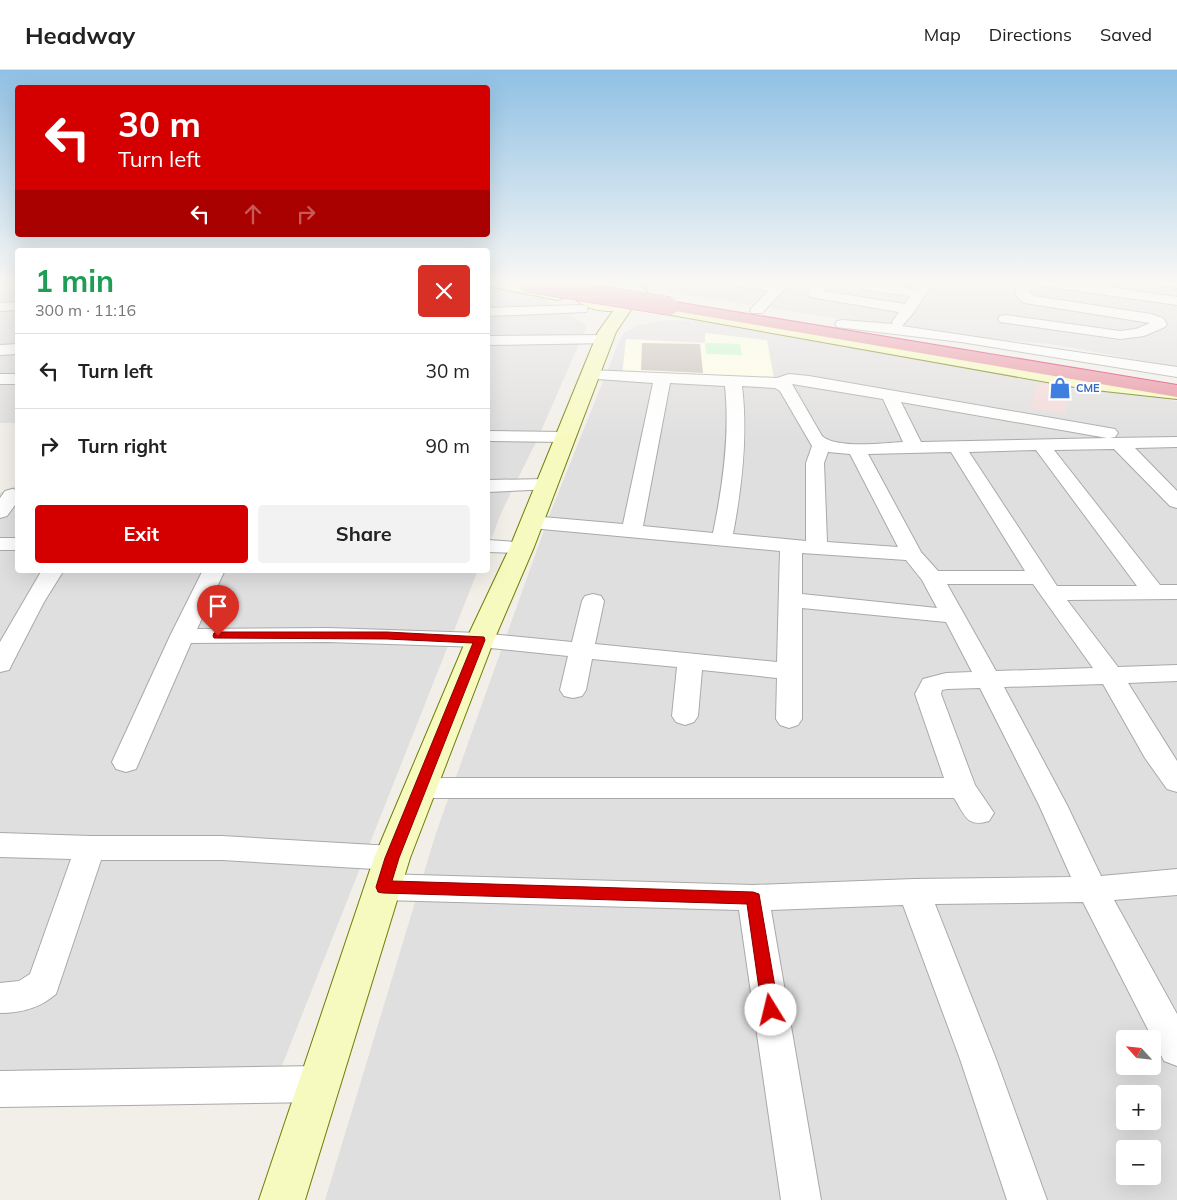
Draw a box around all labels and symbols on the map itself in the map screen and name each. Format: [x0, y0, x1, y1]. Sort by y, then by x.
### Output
shop icon: CME [1047, 375, 1073, 401]
place label: CME [1076, 381, 1100, 395]
pin [197, 585, 239, 636]
position arrow [744, 983, 796, 1035]
north arrow [1116, 1030, 1161, 1075]

